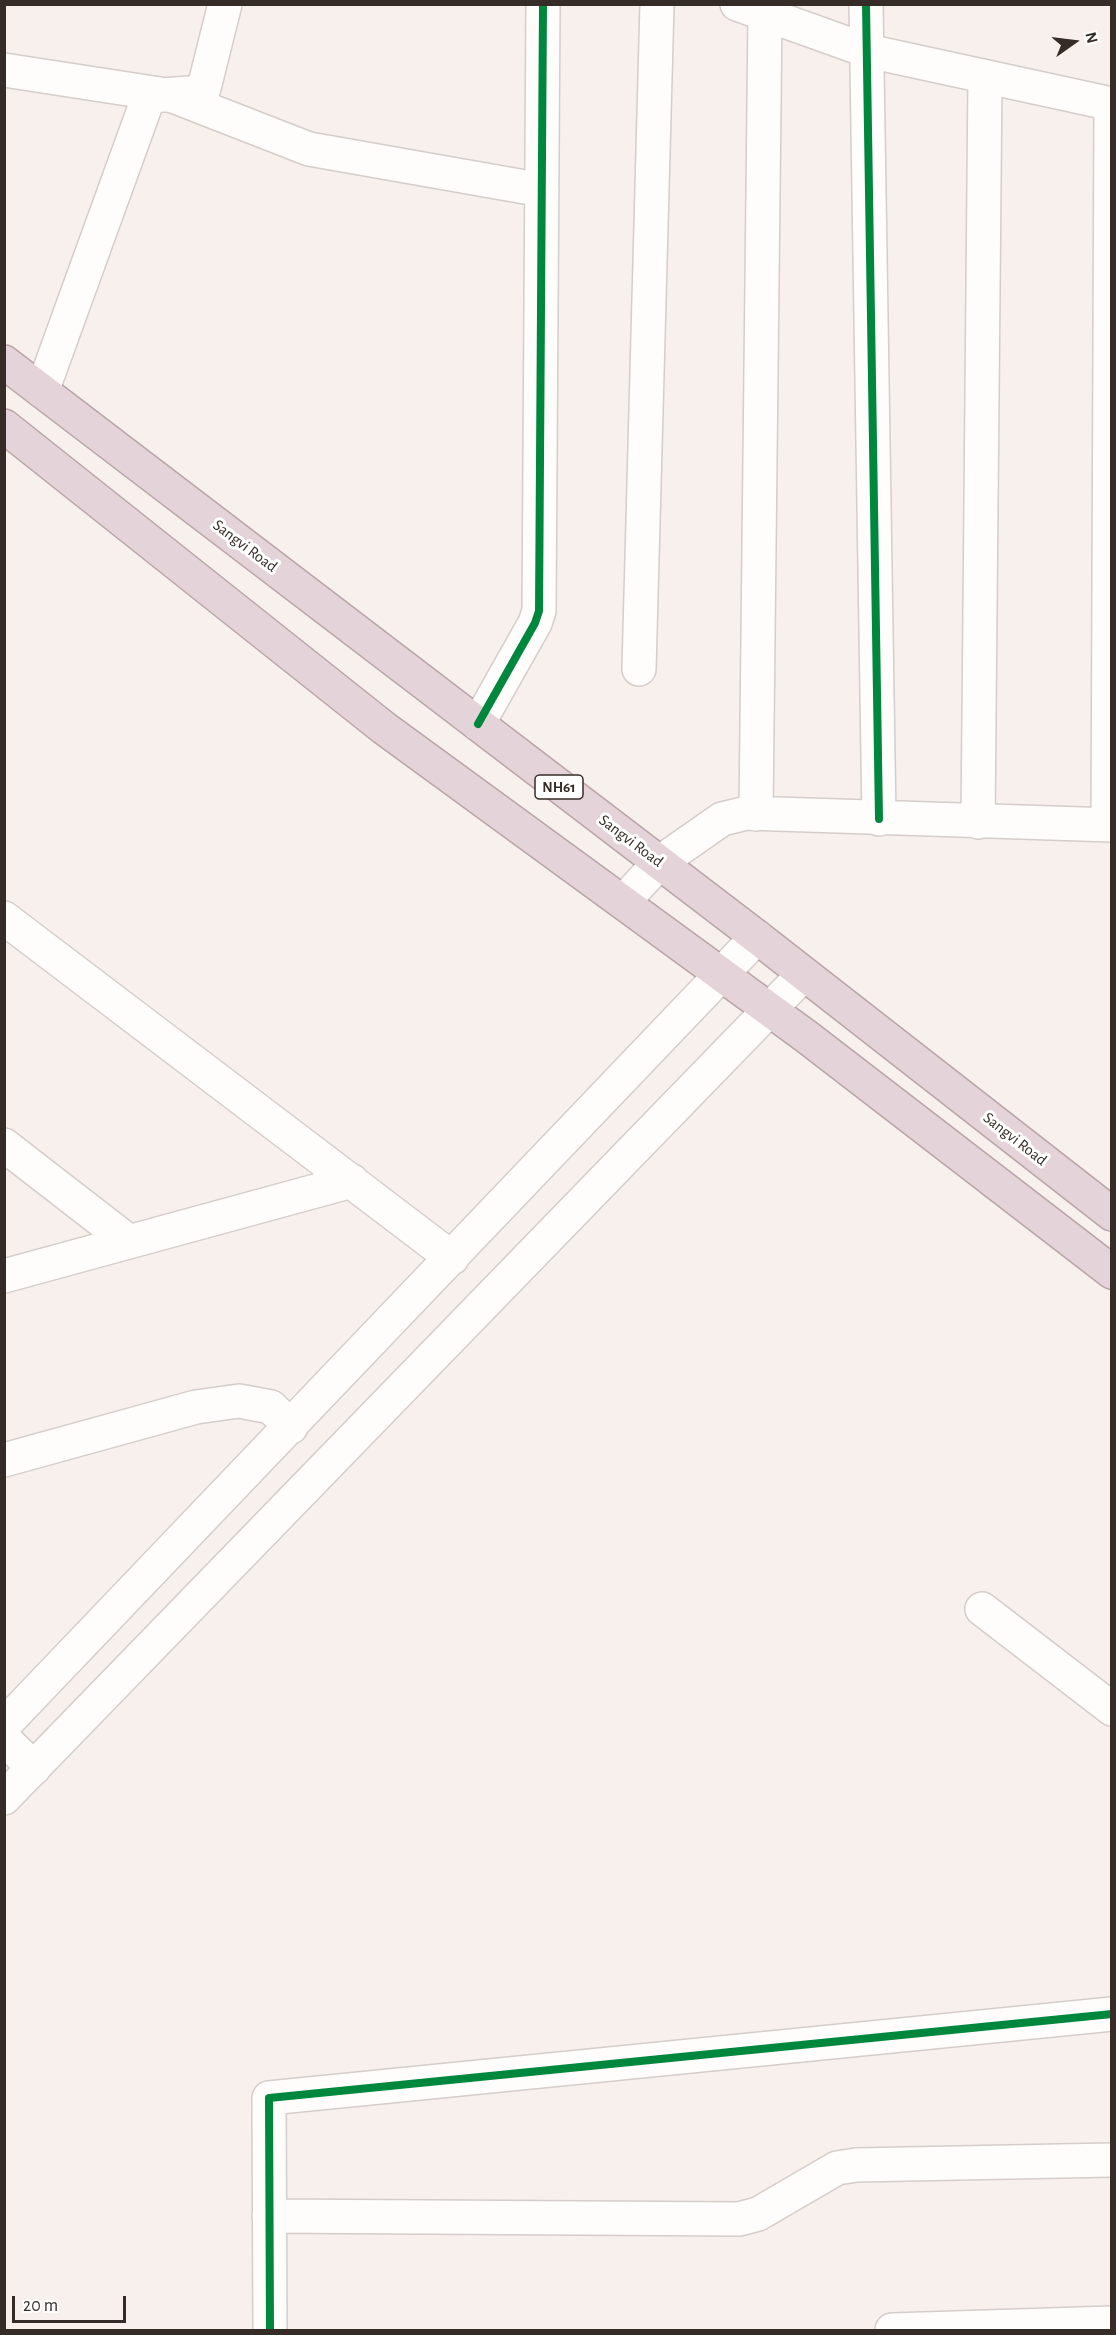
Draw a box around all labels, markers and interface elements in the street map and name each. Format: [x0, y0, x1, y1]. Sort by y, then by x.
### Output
north arrow [1044, 12, 1104, 72]
text: N [1082, 30, 1101, 45]
street label: Sangvi Road [209, 516, 281, 576]
road number: NH61 [535, 775, 583, 799]
street label: Sangvi Road [595, 811, 667, 871]
street label: Sangvi Road [979, 1108, 1051, 1170]
scale bar [15, 2284, 129, 2322]
text: 20 m [23, 2297, 58, 2315]

